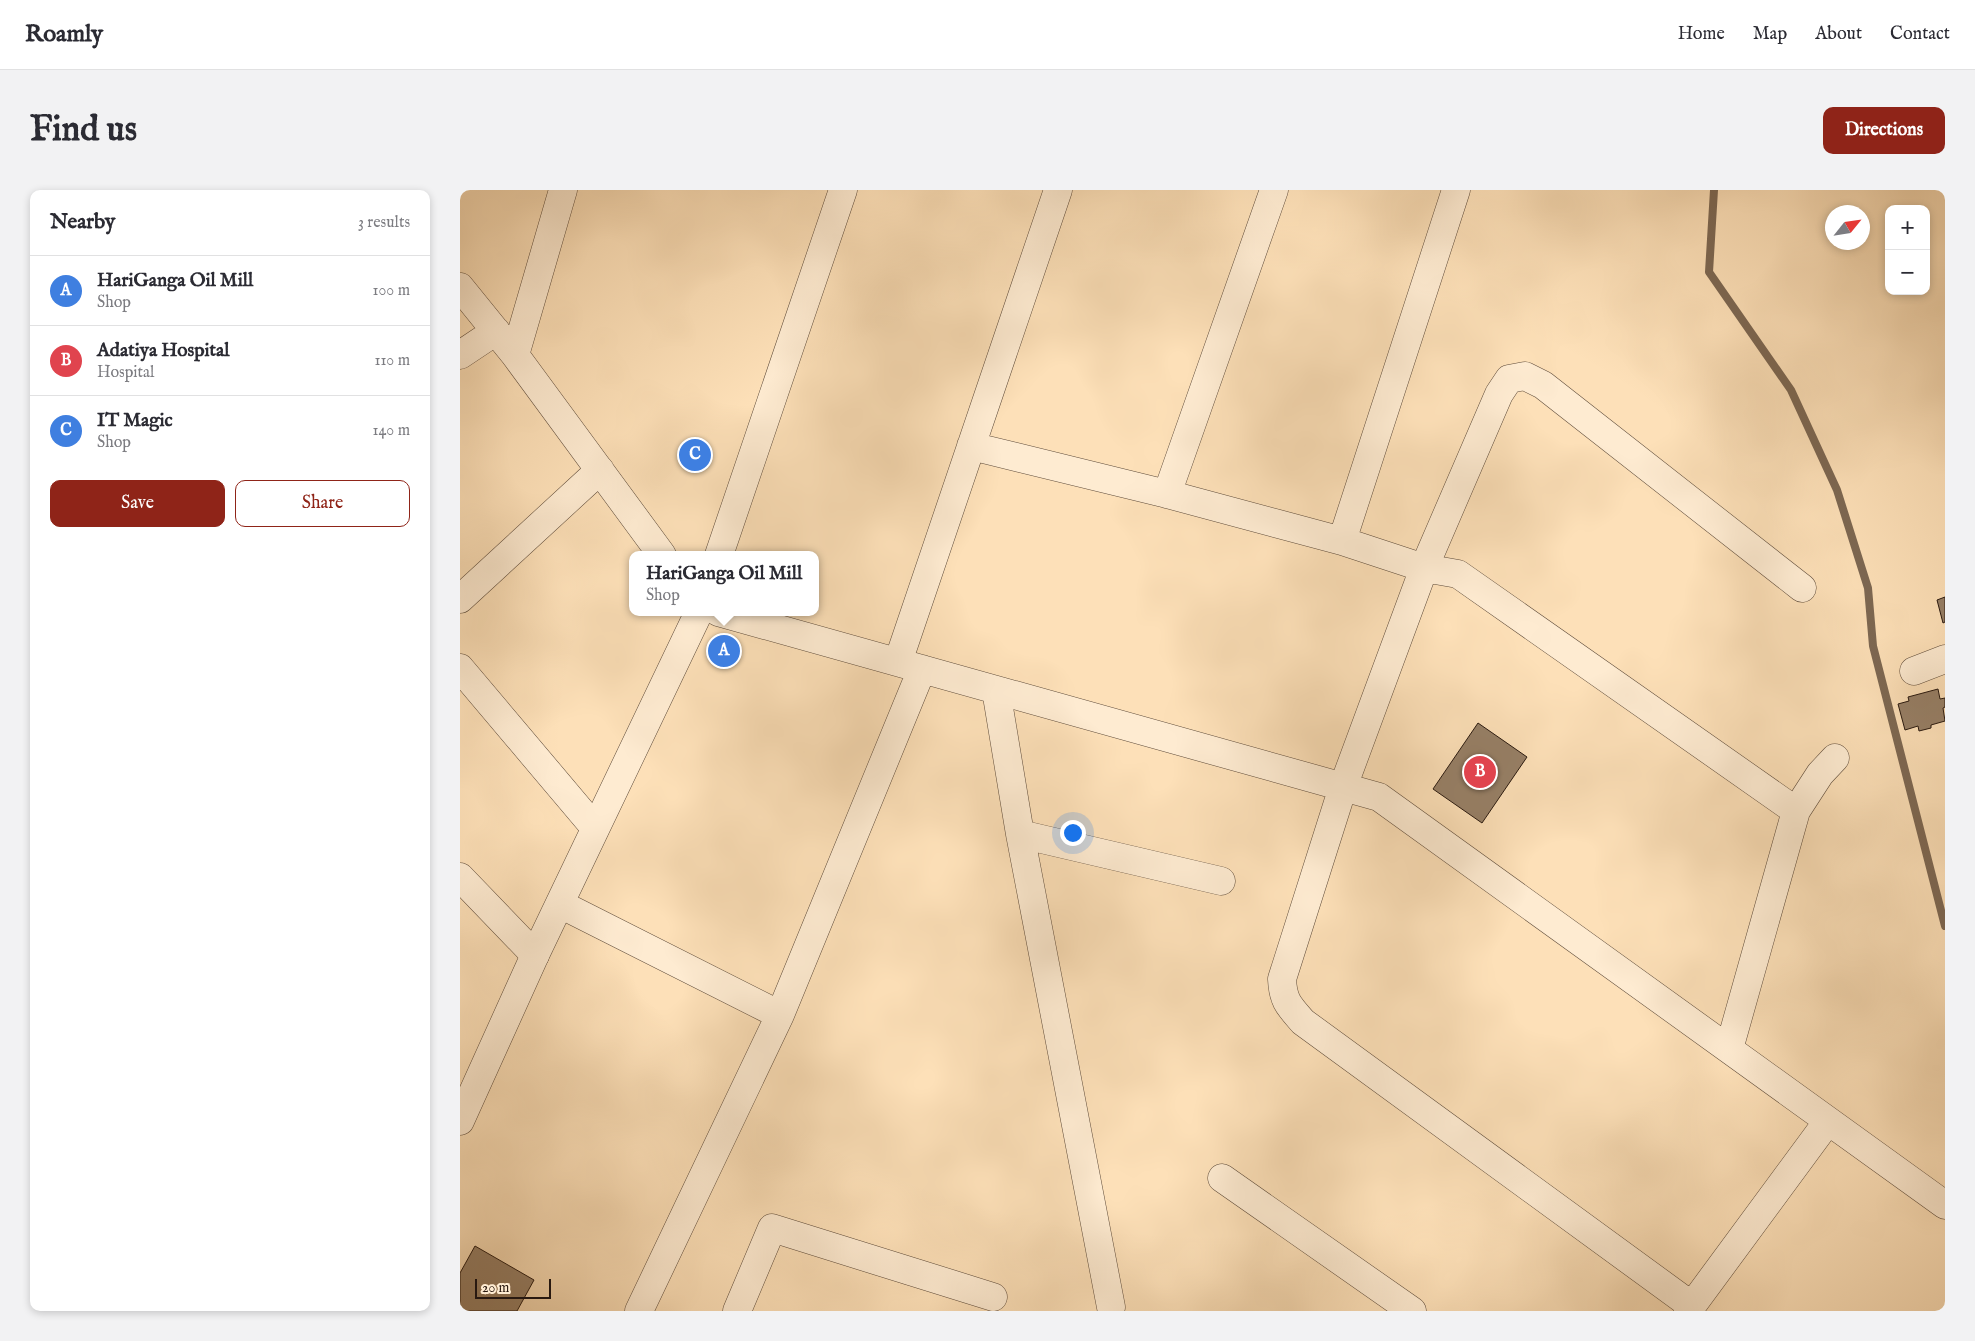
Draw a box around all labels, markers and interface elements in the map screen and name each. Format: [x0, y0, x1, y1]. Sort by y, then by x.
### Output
text: Roamly [25, 19, 103, 50]
text: Home [1678, 23, 1725, 46]
text: Map [1753, 23, 1787, 46]
text: About [1815, 23, 1862, 46]
text: Contact [1890, 23, 1950, 46]
button: Directions [1823, 107, 1945, 154]
text: Find us [30, 108, 137, 153]
north arrow [1825, 205, 1870, 250]
map controls [1885, 205, 1930, 295]
button: + [1885, 205, 1930, 250]
text: Nearby [50, 209, 115, 236]
text: 3 results [358, 213, 410, 233]
button: − [1885, 250, 1930, 295]
text: HariGanga Oil Mill [97, 269, 253, 293]
text: A [61, 281, 71, 301]
text: 100 m [373, 281, 410, 301]
text: Shop [97, 293, 131, 313]
text: Adatiya Hospital [97, 339, 229, 363]
text: B [61, 351, 71, 371]
text: 110 m [374, 351, 410, 371]
text: Hospital [97, 363, 154, 383]
text: IT Magic [97, 409, 173, 433]
text: C [60, 421, 72, 441]
text: 140 m [372, 421, 410, 441]
text: Shop [97, 433, 131, 453]
pin: C [679, 436, 711, 474]
button: Save [50, 480, 225, 527]
button: Share [235, 480, 410, 527]
popup [629, 551, 819, 616]
text: HariGanga Oil Mill [646, 562, 802, 586]
text: Shop [646, 586, 680, 606]
pin: A [708, 632, 740, 670]
pin: B [1464, 753, 1496, 791]
your location [1060, 820, 1086, 846]
scale bar [475, 1276, 551, 1299]
text: 20 m [482, 1279, 509, 1297]

